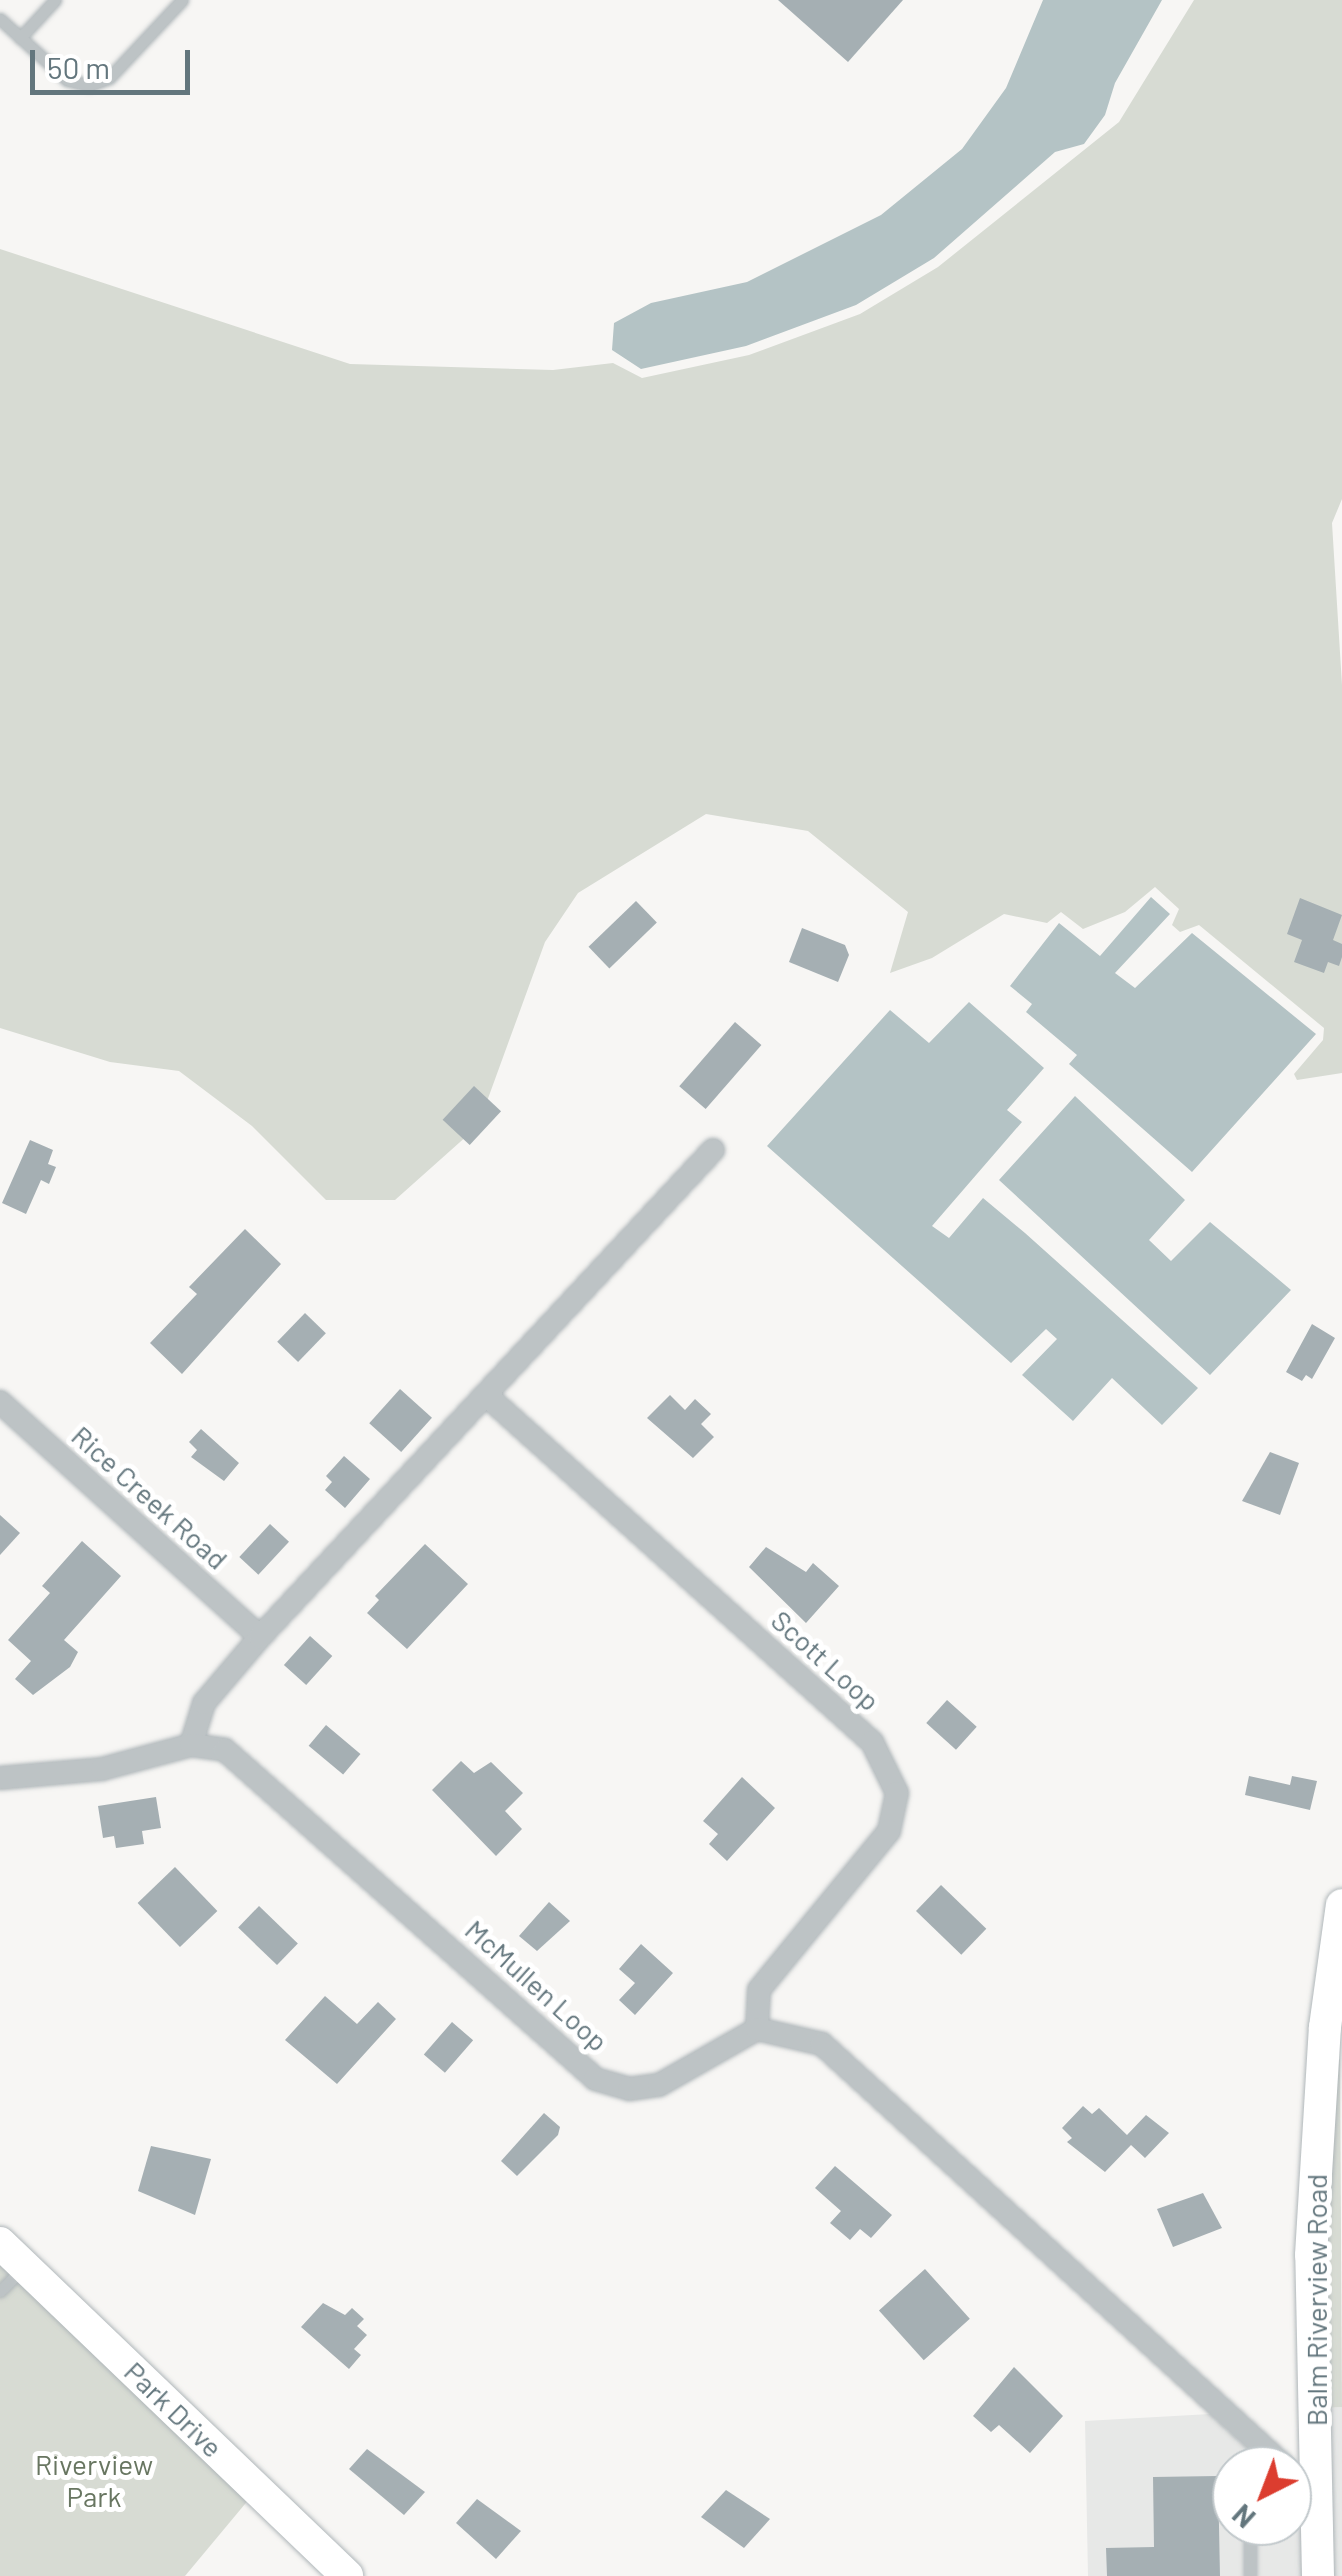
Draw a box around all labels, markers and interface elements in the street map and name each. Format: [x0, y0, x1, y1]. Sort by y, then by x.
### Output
scale bar [35, 30, 195, 92]
text: 50 m [47, 49, 110, 85]
street label: Rice Creek Road [65, 1418, 235, 1576]
street label: Scott Loop [765, 1603, 887, 1717]
street label: McMullen Loop [459, 1912, 615, 2058]
street label: Balm Riverview Road [1299, 2174, 1333, 2426]
street label: Park Drive [118, 2354, 230, 2464]
north arrow [1212, 2446, 1312, 2546]
park label: Riverview Park [35, 2447, 153, 2513]
text: N [1225, 2498, 1262, 2536]

